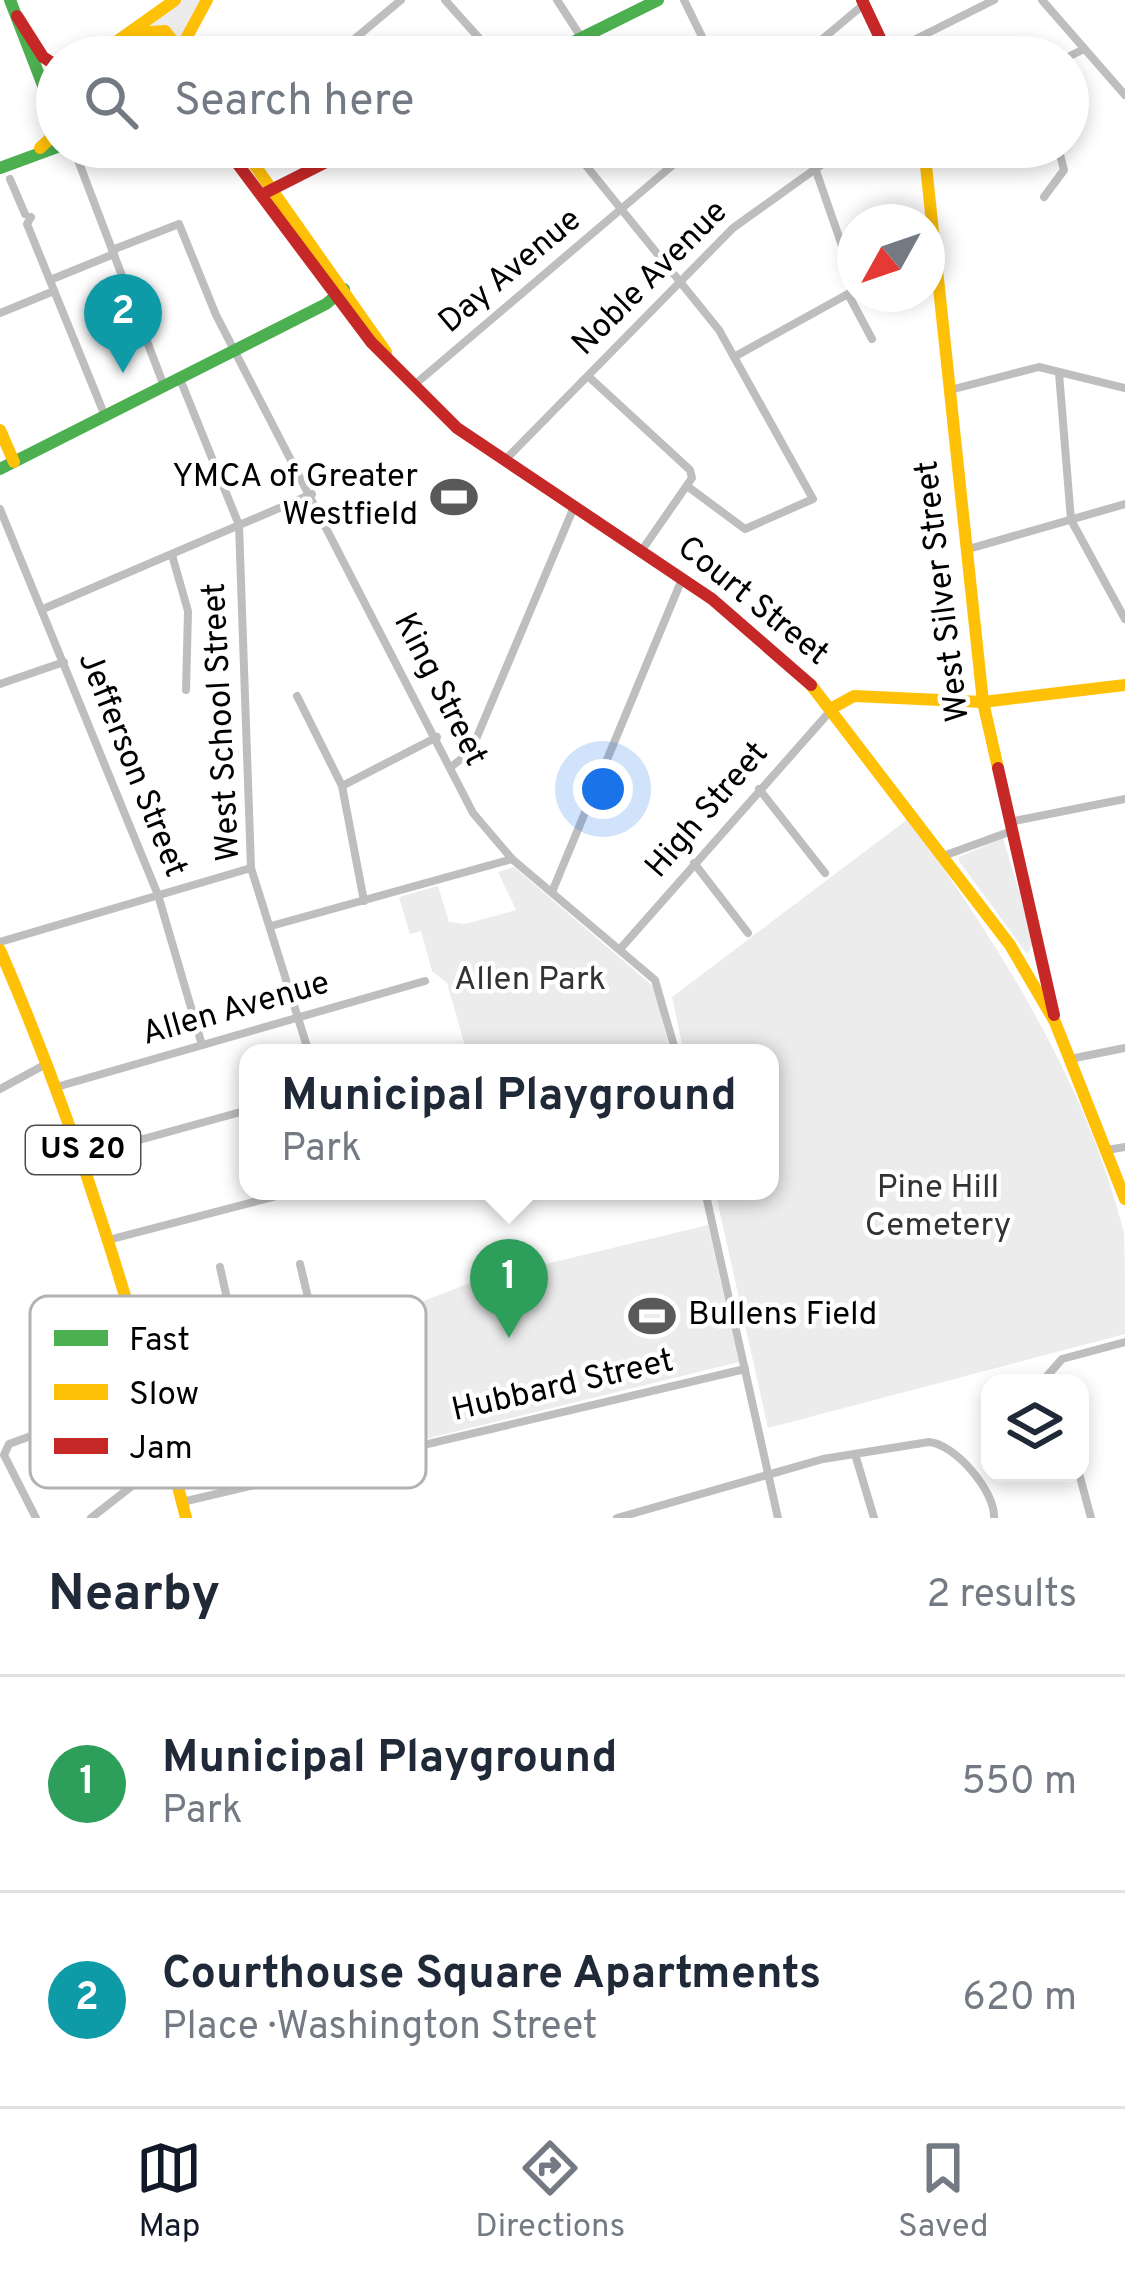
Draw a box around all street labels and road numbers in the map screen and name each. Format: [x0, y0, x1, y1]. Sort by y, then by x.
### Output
street label: Noble Avenue [564, 192, 738, 366]
street label: Day Avenue [431, 200, 591, 344]
street label: West Silver Street [907, 458, 981, 724]
street label: Court Street [668, 528, 836, 676]
street label: West School Street [195, 581, 251, 863]
street label: King Street [383, 606, 495, 774]
street label: Jefferson Street [67, 646, 195, 884]
street label: High Street [637, 734, 779, 888]
street label: Allen Avenue [137, 963, 335, 1057]
road number: US 20 [26, 1126, 140, 1174]
street label: Hubbard Street [448, 1341, 678, 1433]

